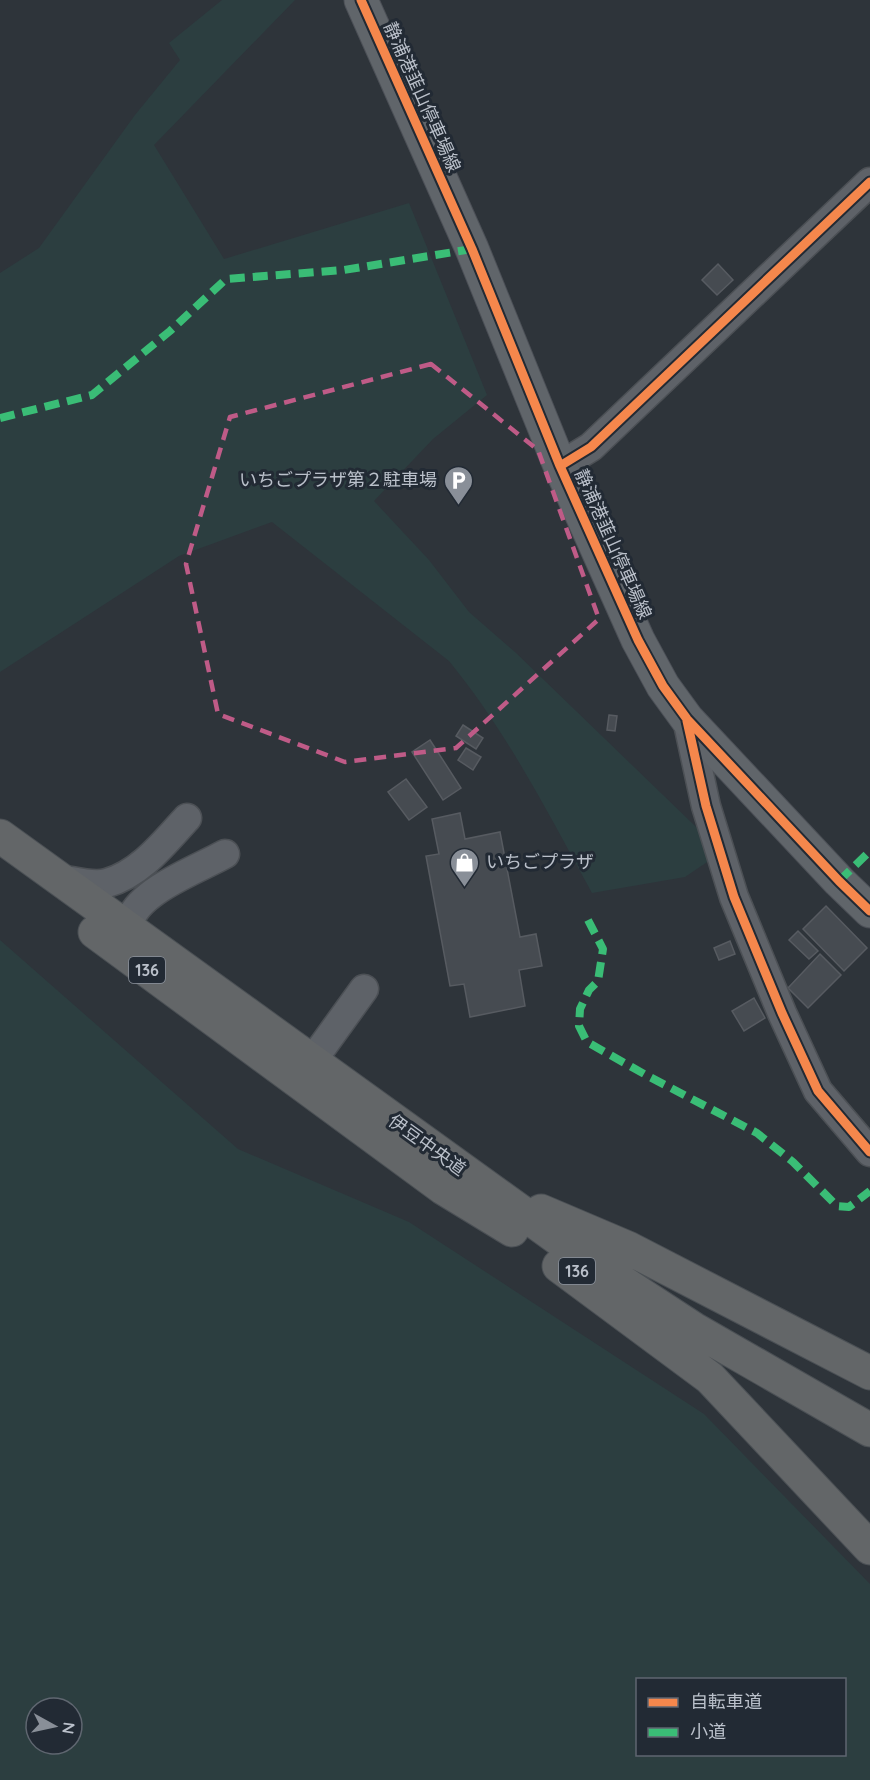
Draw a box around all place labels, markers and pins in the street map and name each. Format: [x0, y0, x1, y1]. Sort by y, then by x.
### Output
parking icon: いちごプラザ第２駐車場 [442, 464, 474, 506]
place label: いちごプラザ第２駐車場 [239, 468, 437, 491]
shop icon: いちごプラザ [449, 846, 481, 888]
place label: いちごプラザ [486, 850, 594, 873]

